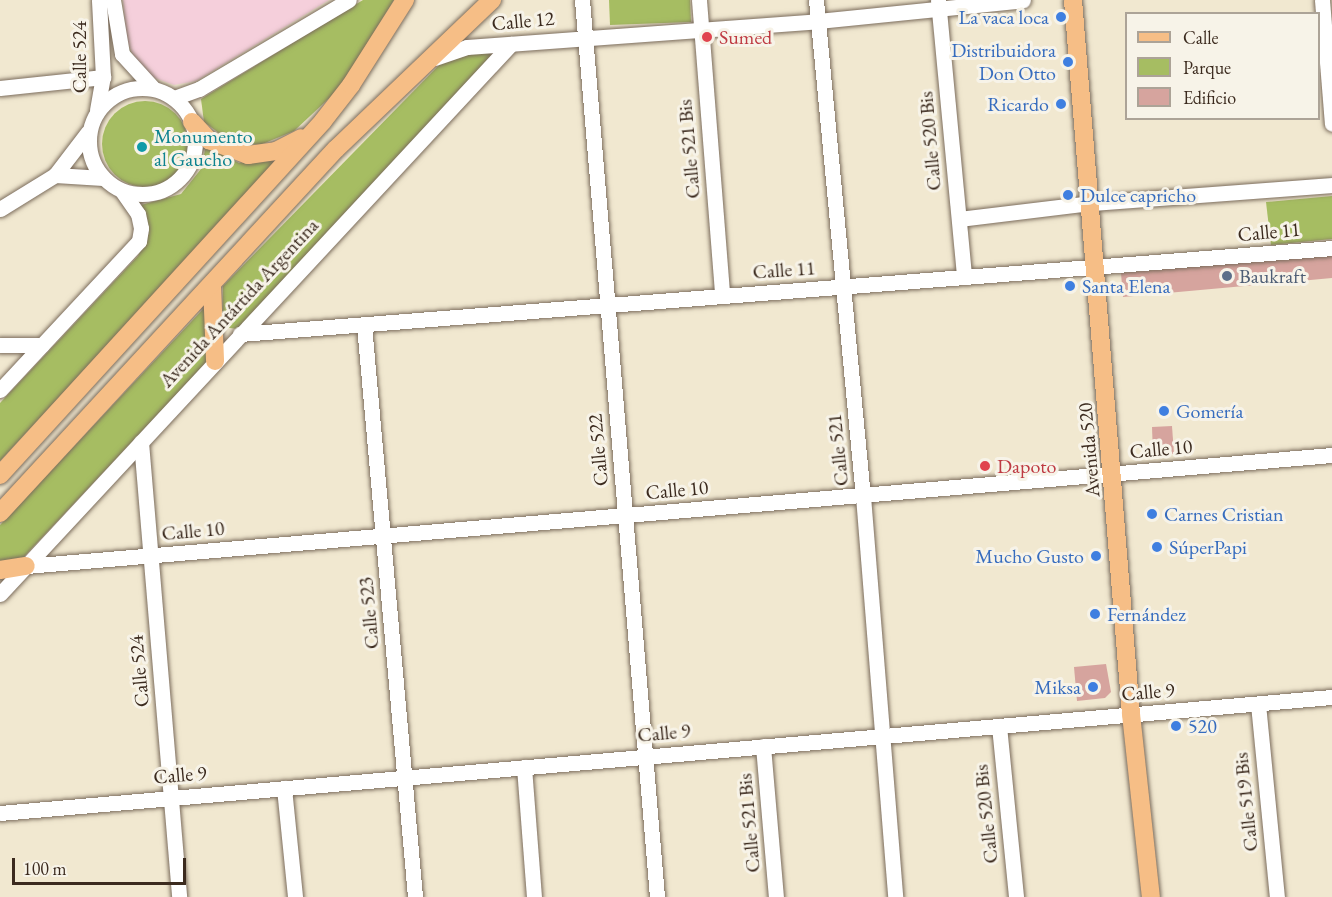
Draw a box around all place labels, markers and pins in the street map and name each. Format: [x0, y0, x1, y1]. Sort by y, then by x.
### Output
place label: La vaca loca [959, 5, 1049, 29]
marker: La vaca loca [1054, 10, 1068, 24]
place label: Sumed [719, 25, 772, 49]
marker: Sumed [700, 30, 714, 44]
place label: Distribuidora Don Otto [951, 39, 1056, 86]
marker: Distribuidora Don Otto [1061, 55, 1075, 69]
place label: Ricardo [987, 92, 1049, 116]
marker: Ricardo [1054, 97, 1068, 111]
place label: Monumento al Gaucho [154, 124, 253, 171]
marker: Monumento al Gaucho [135, 140, 149, 154]
place label: Dulce capricho [1080, 183, 1196, 207]
marker: Dulce capricho [1061, 188, 1075, 202]
place label: Baukraft [1239, 264, 1306, 288]
marker: Baukraft [1220, 269, 1234, 283]
place label: Santa Elena [1082, 274, 1171, 298]
marker: Santa Elena [1063, 279, 1077, 293]
place label: Gomería [1176, 399, 1243, 423]
marker: Gomería [1157, 404, 1171, 418]
place label: Dapoto [997, 454, 1057, 478]
marker: Dapoto [978, 459, 992, 473]
place label: Carnes Cristian [1164, 502, 1284, 526]
marker: Carnes Cristian [1145, 507, 1159, 521]
place label: SúperPapi [1169, 535, 1247, 559]
marker: SúperPapi [1150, 540, 1164, 554]
place label: Mucho Gusto [975, 544, 1084, 568]
marker: Mucho Gusto [1089, 549, 1103, 563]
place label: Fernández [1107, 602, 1186, 626]
marker: Fernández [1088, 607, 1102, 621]
place label: Miksa [1034, 675, 1081, 699]
marker: Miksa [1086, 680, 1100, 694]
place label: 520 [1188, 714, 1217, 738]
marker: 520 [1169, 719, 1183, 733]

